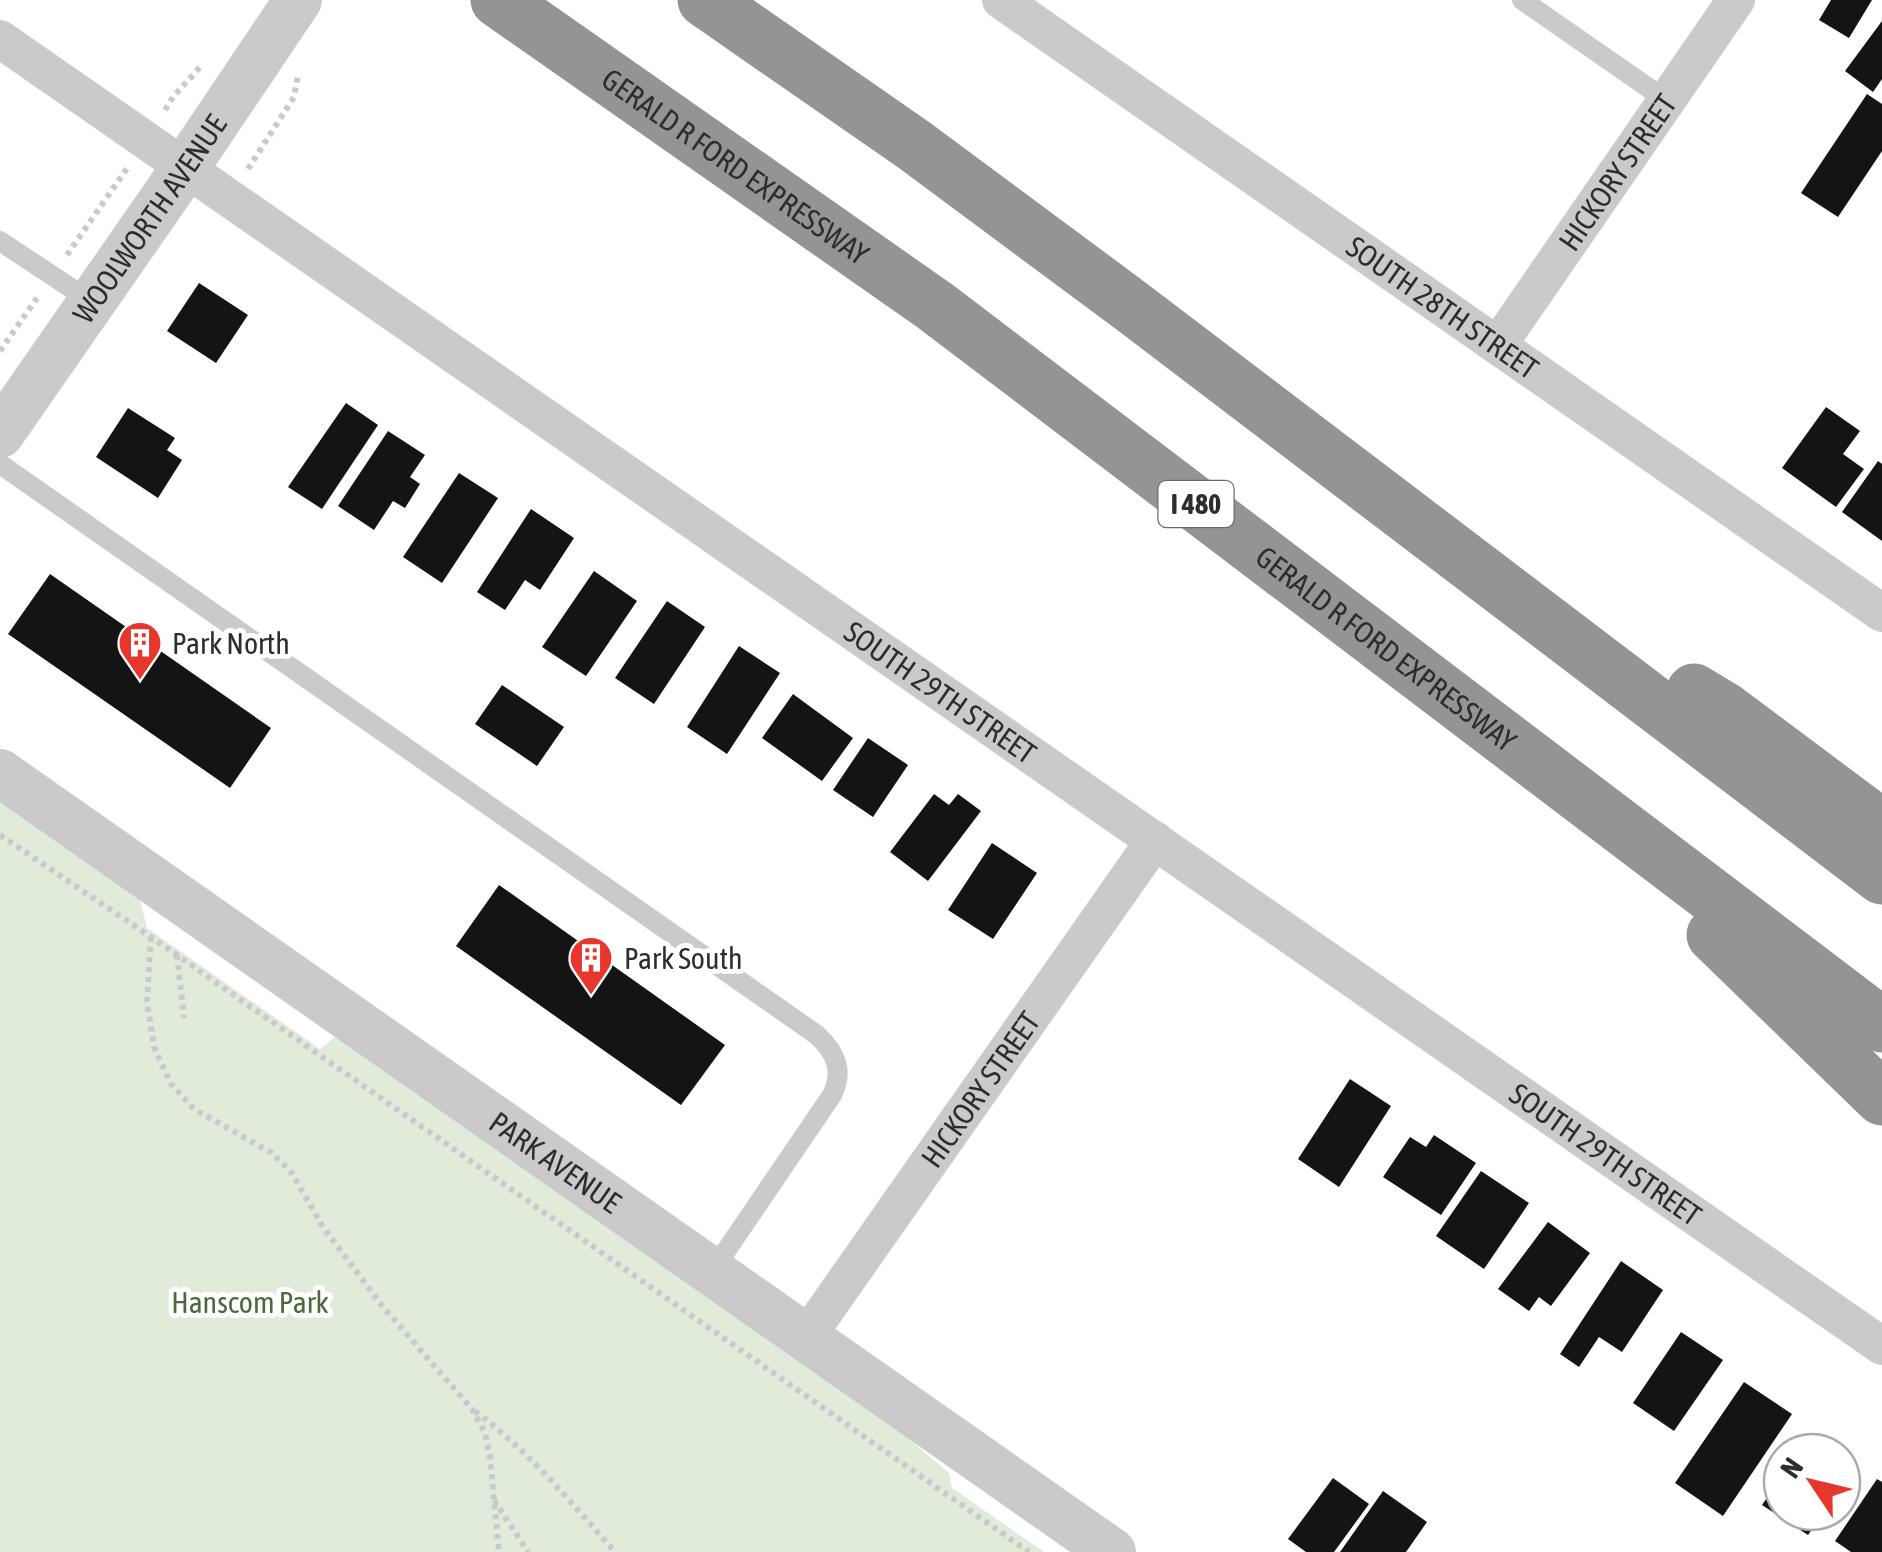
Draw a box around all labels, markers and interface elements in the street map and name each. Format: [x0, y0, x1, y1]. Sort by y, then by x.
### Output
street label: GERALD R FORD EXPRESSWAY [596, 61, 876, 272]
street label: HICKORY STREET [1552, 88, 1683, 257]
street label: WOOLWORTH AVENUE [66, 108, 233, 329]
street label: SOUTH 28TH STREET [1341, 229, 1545, 385]
road number: I 480 [1158, 481, 1234, 527]
street label: GERALD R FORD EXPRESSWAY [1250, 539, 1523, 758]
street label: SOUTH 29TH STREET [838, 614, 1043, 770]
building icon: Park North [117, 620, 163, 681]
place label: Park North [172, 626, 290, 660]
building icon: Park South [568, 935, 614, 996]
place label: Park South [624, 941, 743, 975]
street label: HICKORY STREET [914, 1005, 1046, 1173]
street label: SOUTH 29TH STREET [1504, 1076, 1708, 1232]
street label: PARK AVENUE [483, 1105, 627, 1220]
park label: Hanscom Park [171, 1285, 329, 1319]
north arrow [1762, 1432, 1862, 1532]
text: N [1774, 1452, 1809, 1484]

